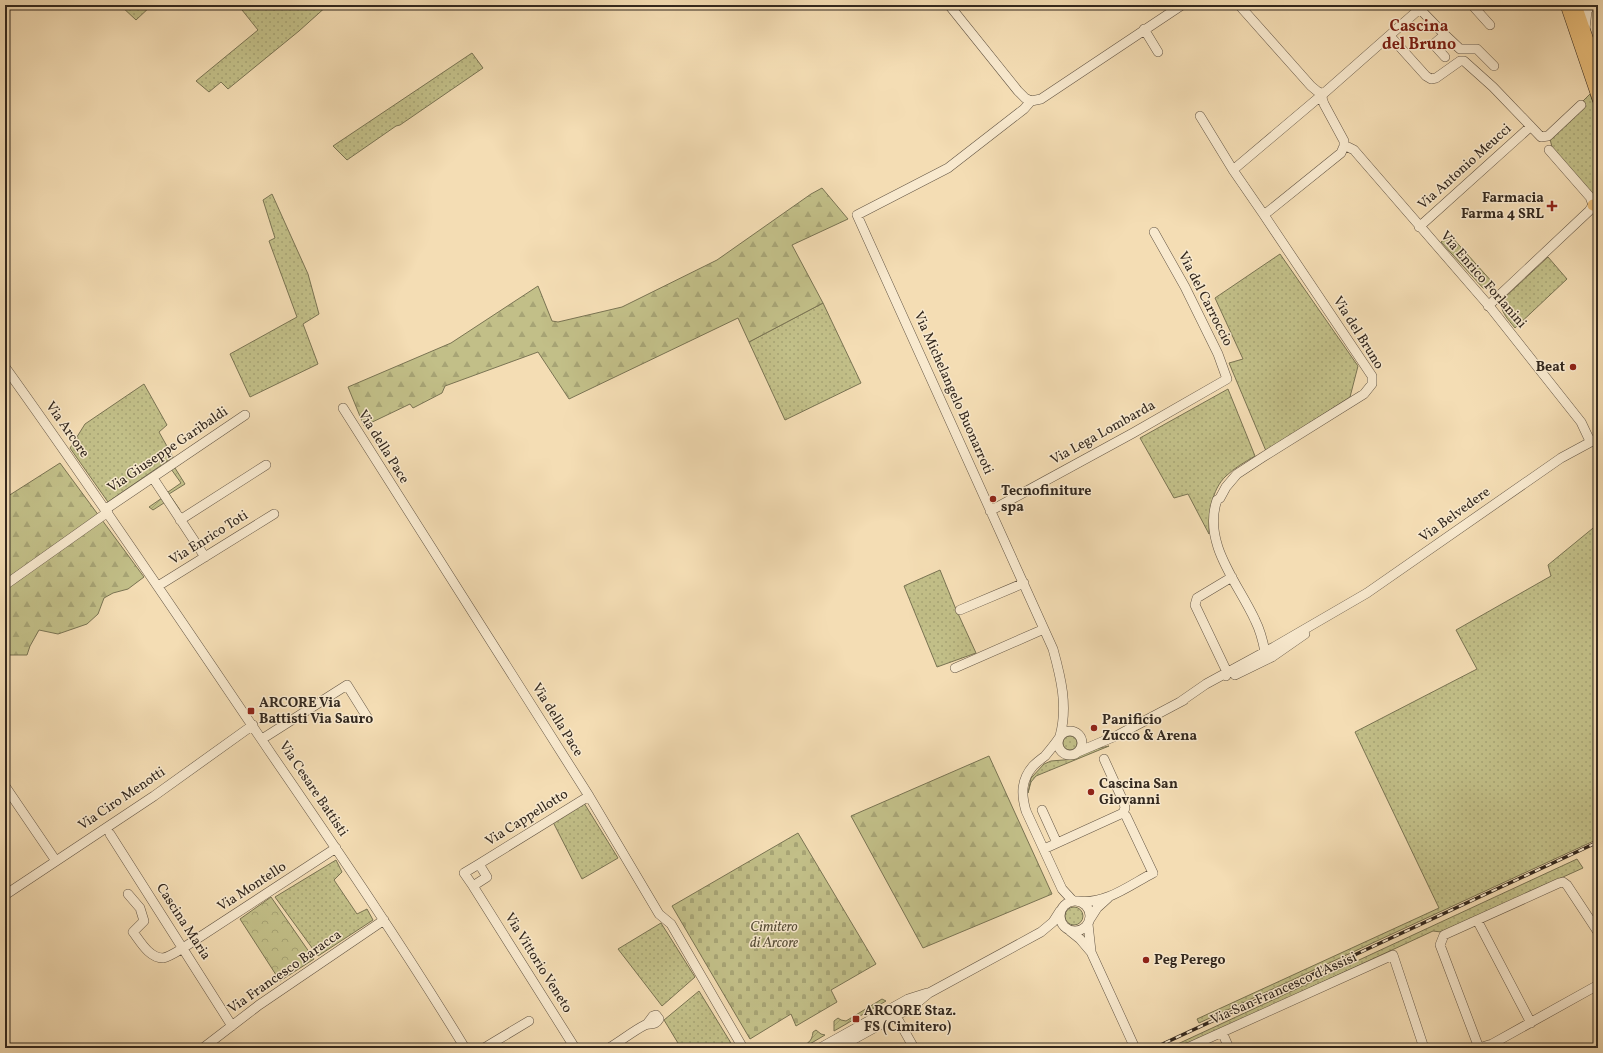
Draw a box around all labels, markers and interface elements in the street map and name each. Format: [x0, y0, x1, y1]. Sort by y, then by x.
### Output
district label: Cascina del Bruno [1382, 16, 1456, 56]
street label: Via Antonio Meucci [1414, 120, 1516, 214]
place label: Farmacia Farma 4 SRL [1461, 189, 1545, 224]
marker: Farmacia Farma 4 SRL [1547, 201, 1557, 211]
street label: Via Enrico Forlanini [1435, 227, 1531, 333]
street label: Via del Carroccio [1173, 248, 1237, 350]
street label: Via del Bruno [1328, 293, 1388, 373]
street label: Via Michelangelo Buonarroti [908, 309, 998, 477]
place label: Beat [1536, 358, 1565, 377]
marker: Beat [1568, 362, 1578, 372]
street label: Via Lega Lombarda [1047, 396, 1159, 470]
street label: Via Arcore [41, 398, 94, 462]
street label: Via Giuseppe Garibaldi [104, 403, 232, 497]
street label: Via della Pace [353, 407, 413, 488]
place label: Tecnofiniture spa [1001, 482, 1091, 517]
street label: Via Belvedere [1416, 483, 1495, 547]
marker: Tecnofiniture spa [988, 494, 998, 504]
street label: Via Enrico Toti [166, 506, 252, 570]
street label: Via della Pace [527, 680, 587, 761]
place label: ARCORE Via Battisti Via Sauro [259, 694, 373, 729]
marker: ARCORE Via Battisti Via Sauro [246, 706, 256, 716]
place label: Panificio Zucco & Arena [1102, 711, 1197, 746]
marker: Panificio Zucco & Arena [1089, 723, 1099, 733]
street label: Via Cesare Battisti [274, 737, 352, 841]
street label: Via Ciro Menotti [75, 763, 169, 835]
place label: Cascina San Giovanni [1099, 775, 1178, 810]
street label: Via Cappellotto [482, 785, 572, 851]
marker: Cascina San Giovanni [1086, 787, 1096, 797]
street label: Via Montello [214, 858, 290, 916]
street label: Cascina Maria [151, 880, 215, 964]
street label: Via Vittorio Veneto [500, 909, 576, 1017]
park label: Cimitero di Arcore [750, 918, 798, 953]
street label: Via Francesco Baracca [224, 926, 346, 1018]
street label: Via San Francesco d'Assisi [1208, 948, 1360, 1030]
place label: Peg Perego [1154, 951, 1226, 970]
marker: Peg Perego [1141, 955, 1151, 965]
place label: ARCORE Staz. FS (Cimitero) [864, 1002, 956, 1037]
marker: ARCORE Staz. FS (Cimitero) [851, 1014, 861, 1024]

